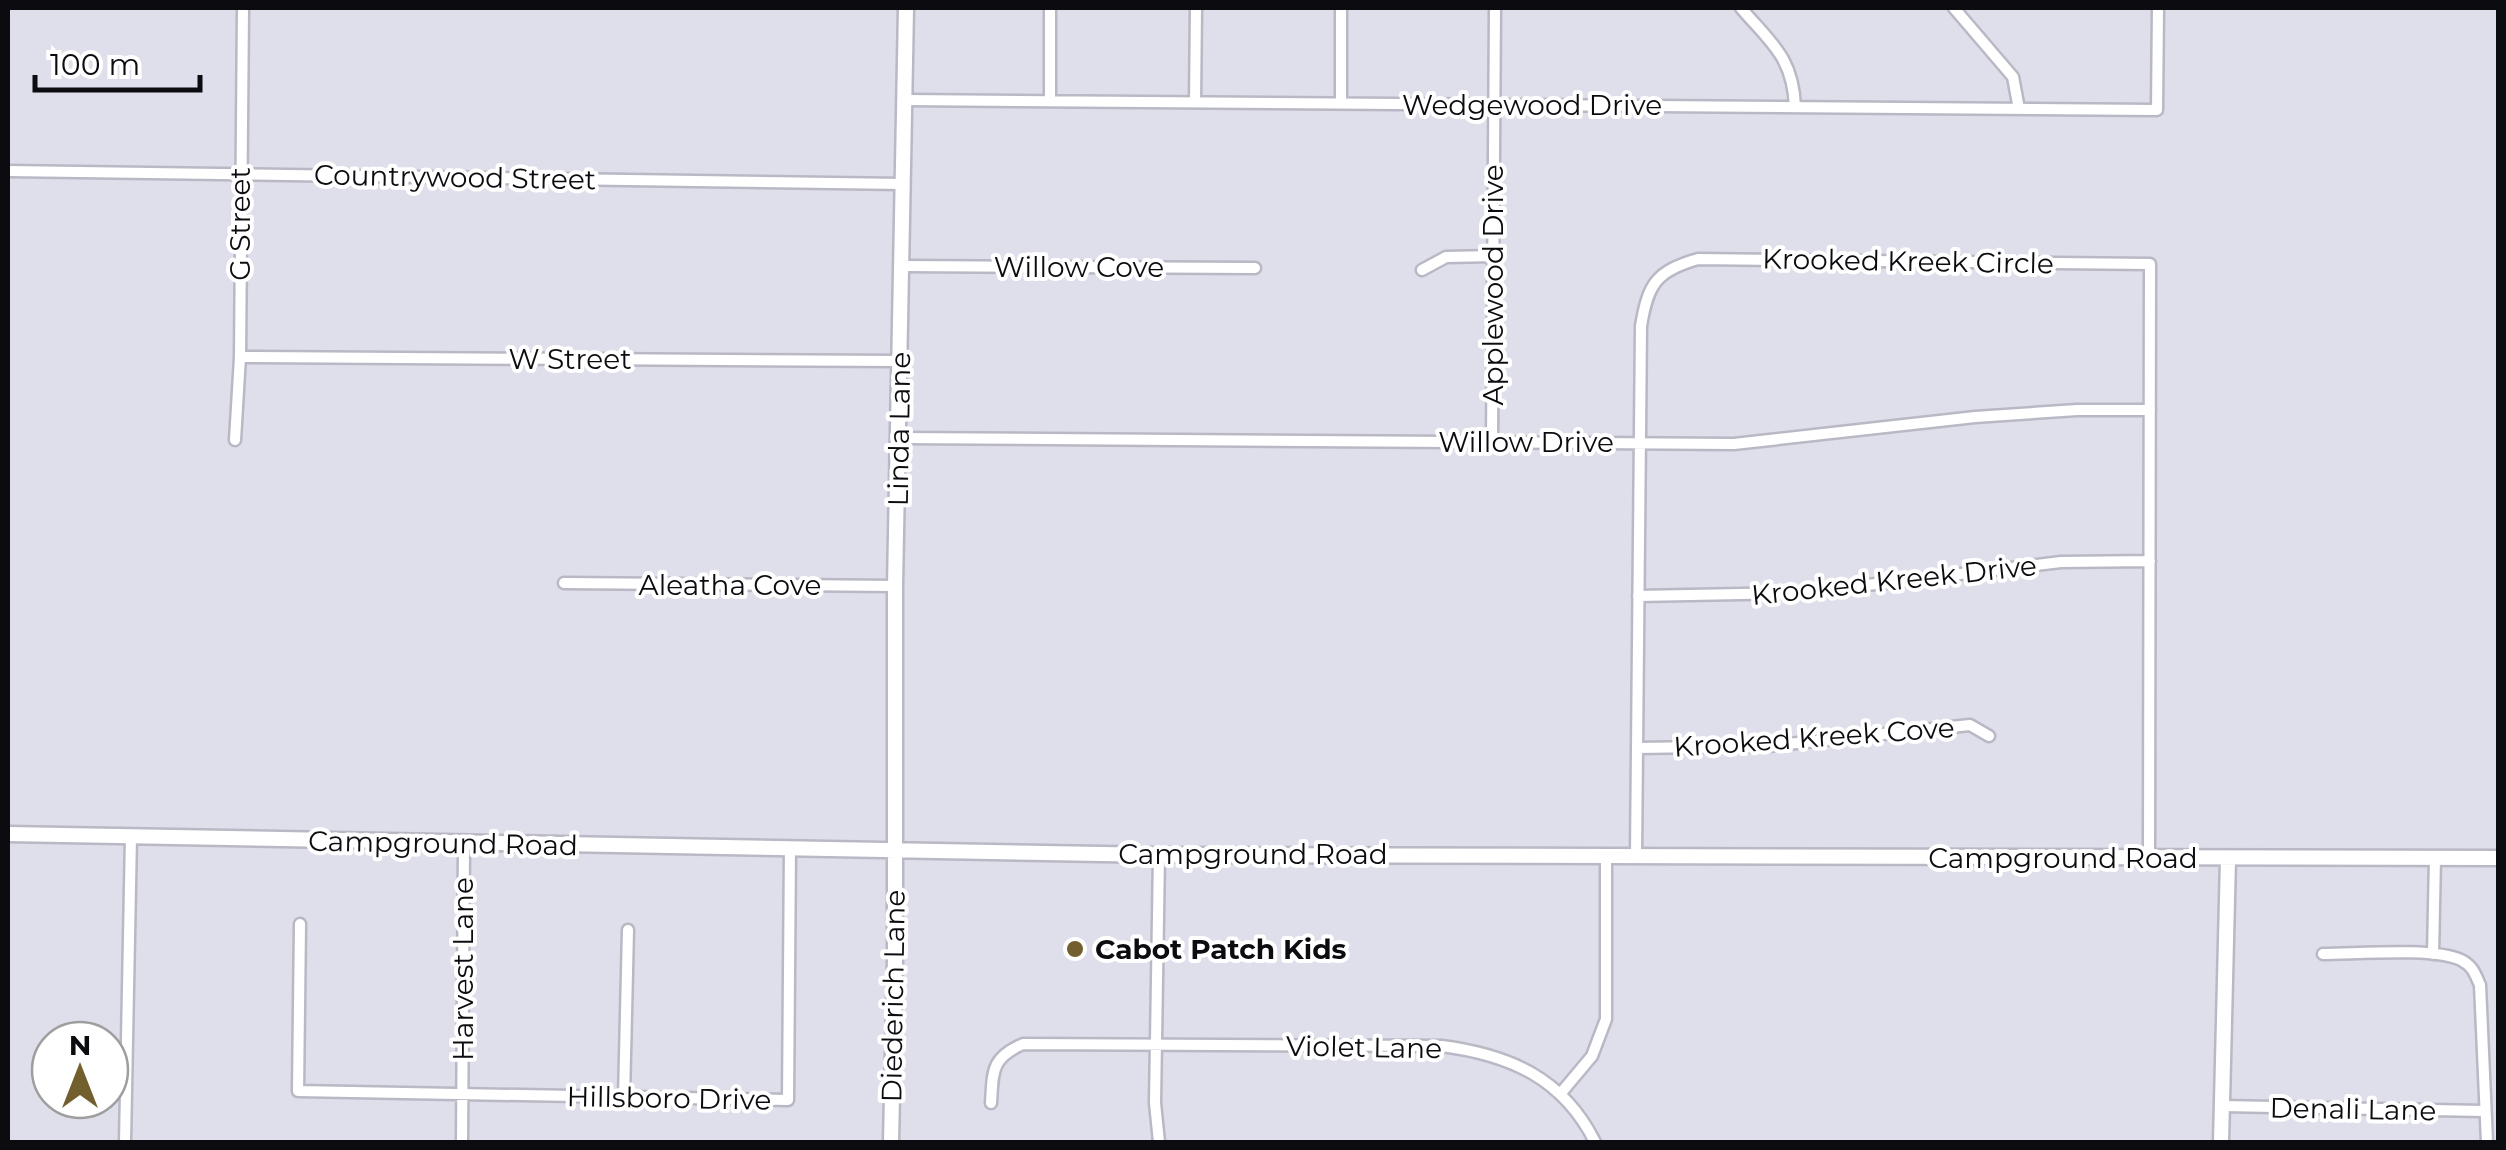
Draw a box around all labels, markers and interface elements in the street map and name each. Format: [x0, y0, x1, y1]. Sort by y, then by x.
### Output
scale bar [35, 30, 200, 92]
text: 100 m [50, 46, 140, 83]
street label: Wedgewood Drive [1402, 88, 1662, 122]
street label: Countrywood Street [314, 158, 596, 196]
street label: Applewood Drive [1476, 164, 1510, 406]
street label: G Street [223, 167, 257, 281]
street label: Krooked Kreek Circle [1762, 241, 2054, 281]
street label: Willow Cove [994, 250, 1164, 284]
street label: W Street [508, 342, 632, 376]
street label: Linda Lane [881, 351, 917, 507]
street label: Willow Drive [1438, 425, 1614, 459]
street label: Krooked Kreek Drive [1750, 548, 2038, 612]
street label: Aleatha Cove [639, 568, 821, 602]
street label: Krooked Kreek Cove [1672, 710, 1956, 764]
street label: Campground Road [308, 824, 578, 862]
street label: Campground Road [1118, 837, 1388, 871]
street label: Campground Road [1928, 841, 2198, 875]
street label: Harvest Lane [446, 877, 480, 1061]
street label: Diederich Lane [874, 889, 912, 1103]
place label: Cabot Patch Kids [1095, 932, 1347, 966]
marker: Cabot Patch Kids [1064, 938, 1086, 960]
north arrow [30, 1020, 130, 1120]
text: N [69, 1028, 91, 1062]
street label: Violet Lane [1286, 1029, 1442, 1065]
street label: Hillsboro Drive [566, 1079, 772, 1117]
street label: Denali Lane [2269, 1091, 2437, 1127]

